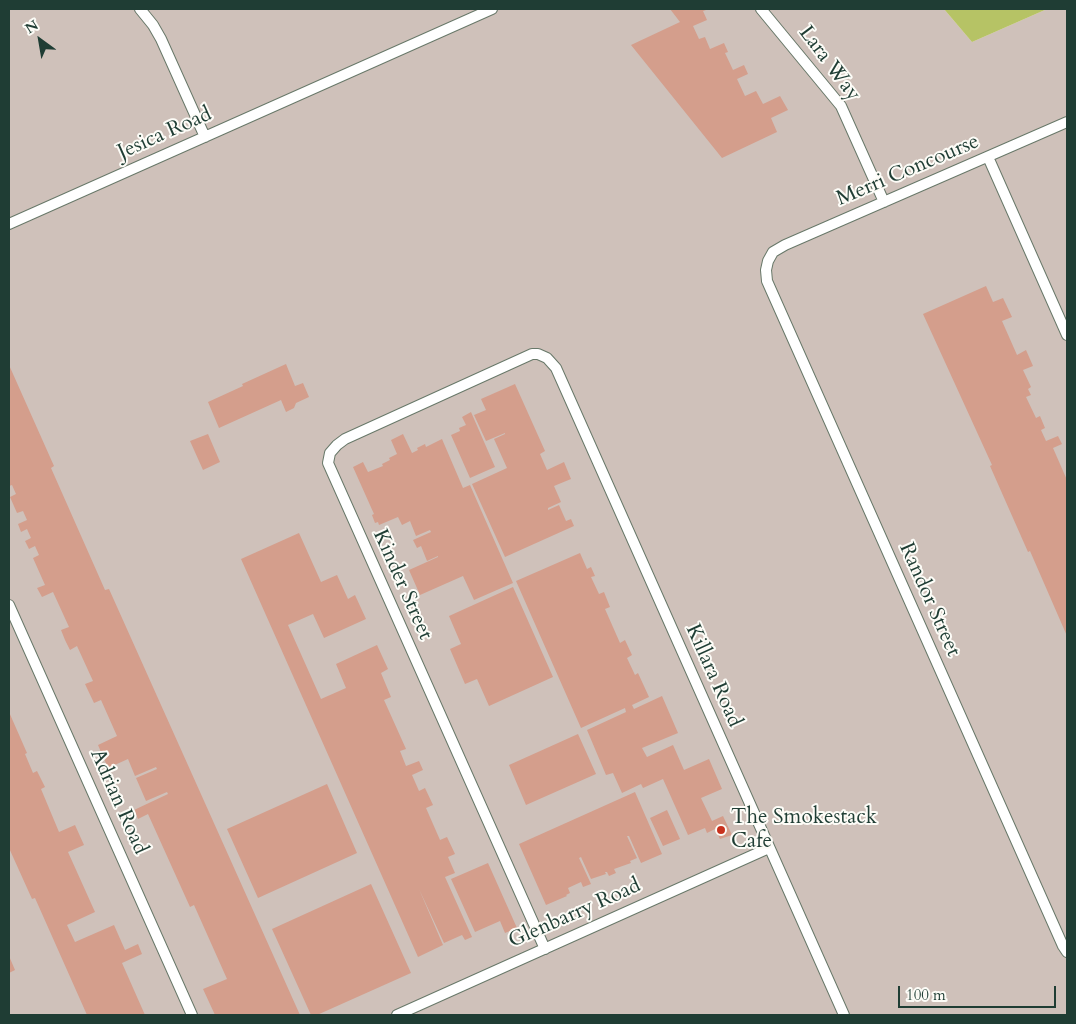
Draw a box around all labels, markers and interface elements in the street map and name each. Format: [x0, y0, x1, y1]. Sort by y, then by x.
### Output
north arrow [15, 15, 65, 65]
text: N [22, 16, 42, 38]
street label: Lara Way [793, 21, 865, 107]
street label: Jesica Road [114, 102, 216, 166]
street label: Merri Concourse [833, 130, 983, 212]
street label: Kinder Street [366, 526, 438, 644]
street label: Randor Street [893, 539, 965, 661]
street label: Killara Road [679, 621, 747, 731]
street label: Adrian Road [84, 745, 152, 859]
place label: The Smokestack Cafe [731, 805, 877, 855]
marker: The Smokestack Cafe [715, 824, 727, 836]
street label: Glenbarry Road [505, 874, 645, 954]
scale bar [901, 976, 1058, 1008]
text: 100 m [906, 985, 946, 1005]

